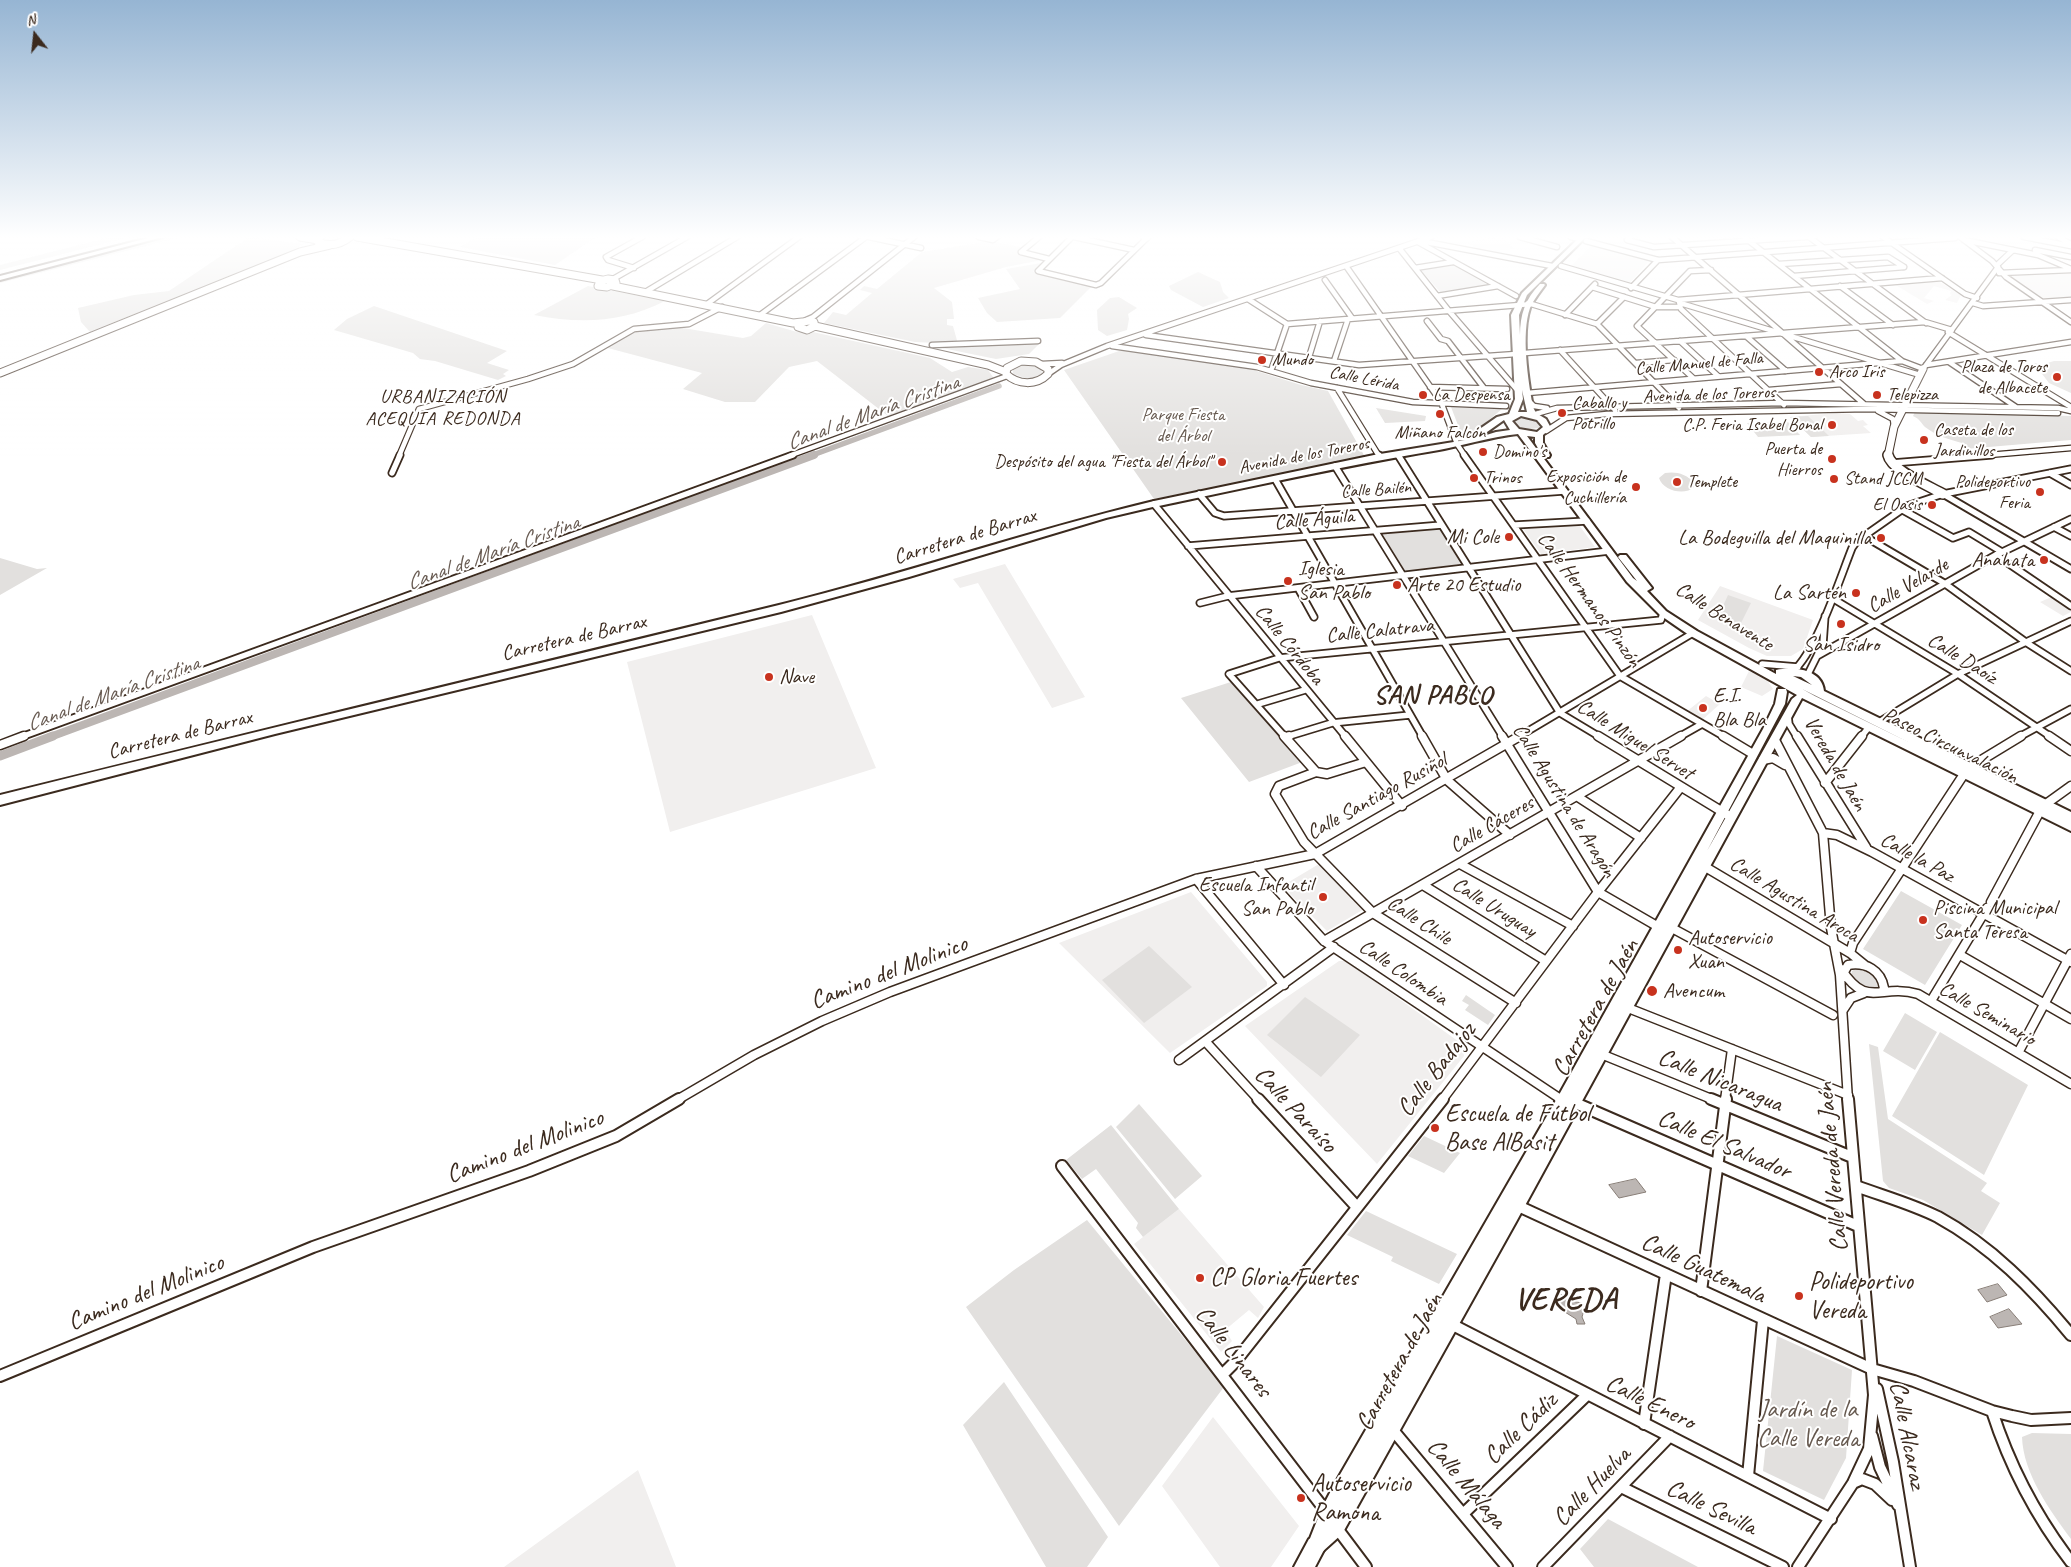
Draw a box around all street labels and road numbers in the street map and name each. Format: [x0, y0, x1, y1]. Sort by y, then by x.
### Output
street label: Calle Manuel de Falla [1635, 348, 1763, 380]
street label: Calle Lérida [1327, 362, 1401, 396]
street label: Avenida de los Toreros [1642, 382, 1776, 408]
street label: Avenida de los Toreros [1237, 433, 1371, 479]
street label: Calle Bailén [1340, 477, 1412, 503]
street label: Carretera de Barrax [891, 503, 1039, 571]
street label: Calle Águila [1273, 504, 1355, 536]
street label: Calle Hermanos Pinzón [1531, 527, 1647, 673]
street label: Calle Velarde [1863, 553, 1953, 619]
street label: Calle Benavente [1670, 577, 1778, 657]
street label: Calle Córdoba [1249, 600, 1329, 690]
street label: Carretera de Barrax [499, 609, 649, 667]
street label: Calle Calatrava [1325, 613, 1435, 649]
street label: Calle Daoíz [1923, 628, 2001, 690]
street label: Calle Miguel Servet [1572, 694, 1698, 786]
street label: Paseo Circunvalación [1878, 702, 2022, 790]
street label: Carretera de Barrax [105, 705, 255, 765]
street label: Vereda de Jaén [1798, 712, 1872, 816]
street label: Calle Agustina de Aragón [1507, 719, 1621, 883]
street label: Calle Santiago Rusiñol [1303, 748, 1451, 846]
street label: Calle Cáceres [1445, 791, 1539, 859]
street label: Calle la Paz [1876, 827, 1958, 889]
street label: Calle Agustina Aroca [1725, 852, 1863, 948]
street label: Calle Uruguay [1447, 872, 1541, 944]
street label: Calle Chile [1382, 891, 1456, 951]
street label: Camino del Molinico [806, 929, 972, 1017]
street label: Calle Colombia [1354, 934, 1452, 1012]
street label: Carretera de Jaén [1546, 934, 1646, 1082]
street label: Calle Seminario [1934, 976, 2040, 1052]
street label: Calle Badajoz [1391, 1017, 1483, 1123]
street label: Calle Nicaragua [1653, 1042, 1787, 1120]
street label: Calle Paraíso [1247, 1060, 1343, 1160]
street label: Calle Vereda de Jaén [1811, 1081, 1855, 1253]
street label: Camino del Molinico [442, 1103, 608, 1191]
street label: Calle El Salvador [1653, 1103, 1795, 1187]
street label: Calle Guatemala [1636, 1227, 1770, 1311]
street label: Camino del Molinico [64, 1248, 228, 1338]
street label: Carretera de Jaén [1350, 1288, 1450, 1436]
street label: Calle Linares [1188, 1300, 1278, 1404]
street label: Calle Enero [1600, 1369, 1700, 1437]
street label: Calle Alcaraz [1882, 1379, 1932, 1491]
street label: Calle Cádiz [1478, 1387, 1564, 1471]
street label: Calle Málaga [1420, 1433, 1512, 1535]
street label: Calle Huelva [1547, 1441, 1637, 1533]
street label: Calle Sevilla [1661, 1473, 1761, 1543]

